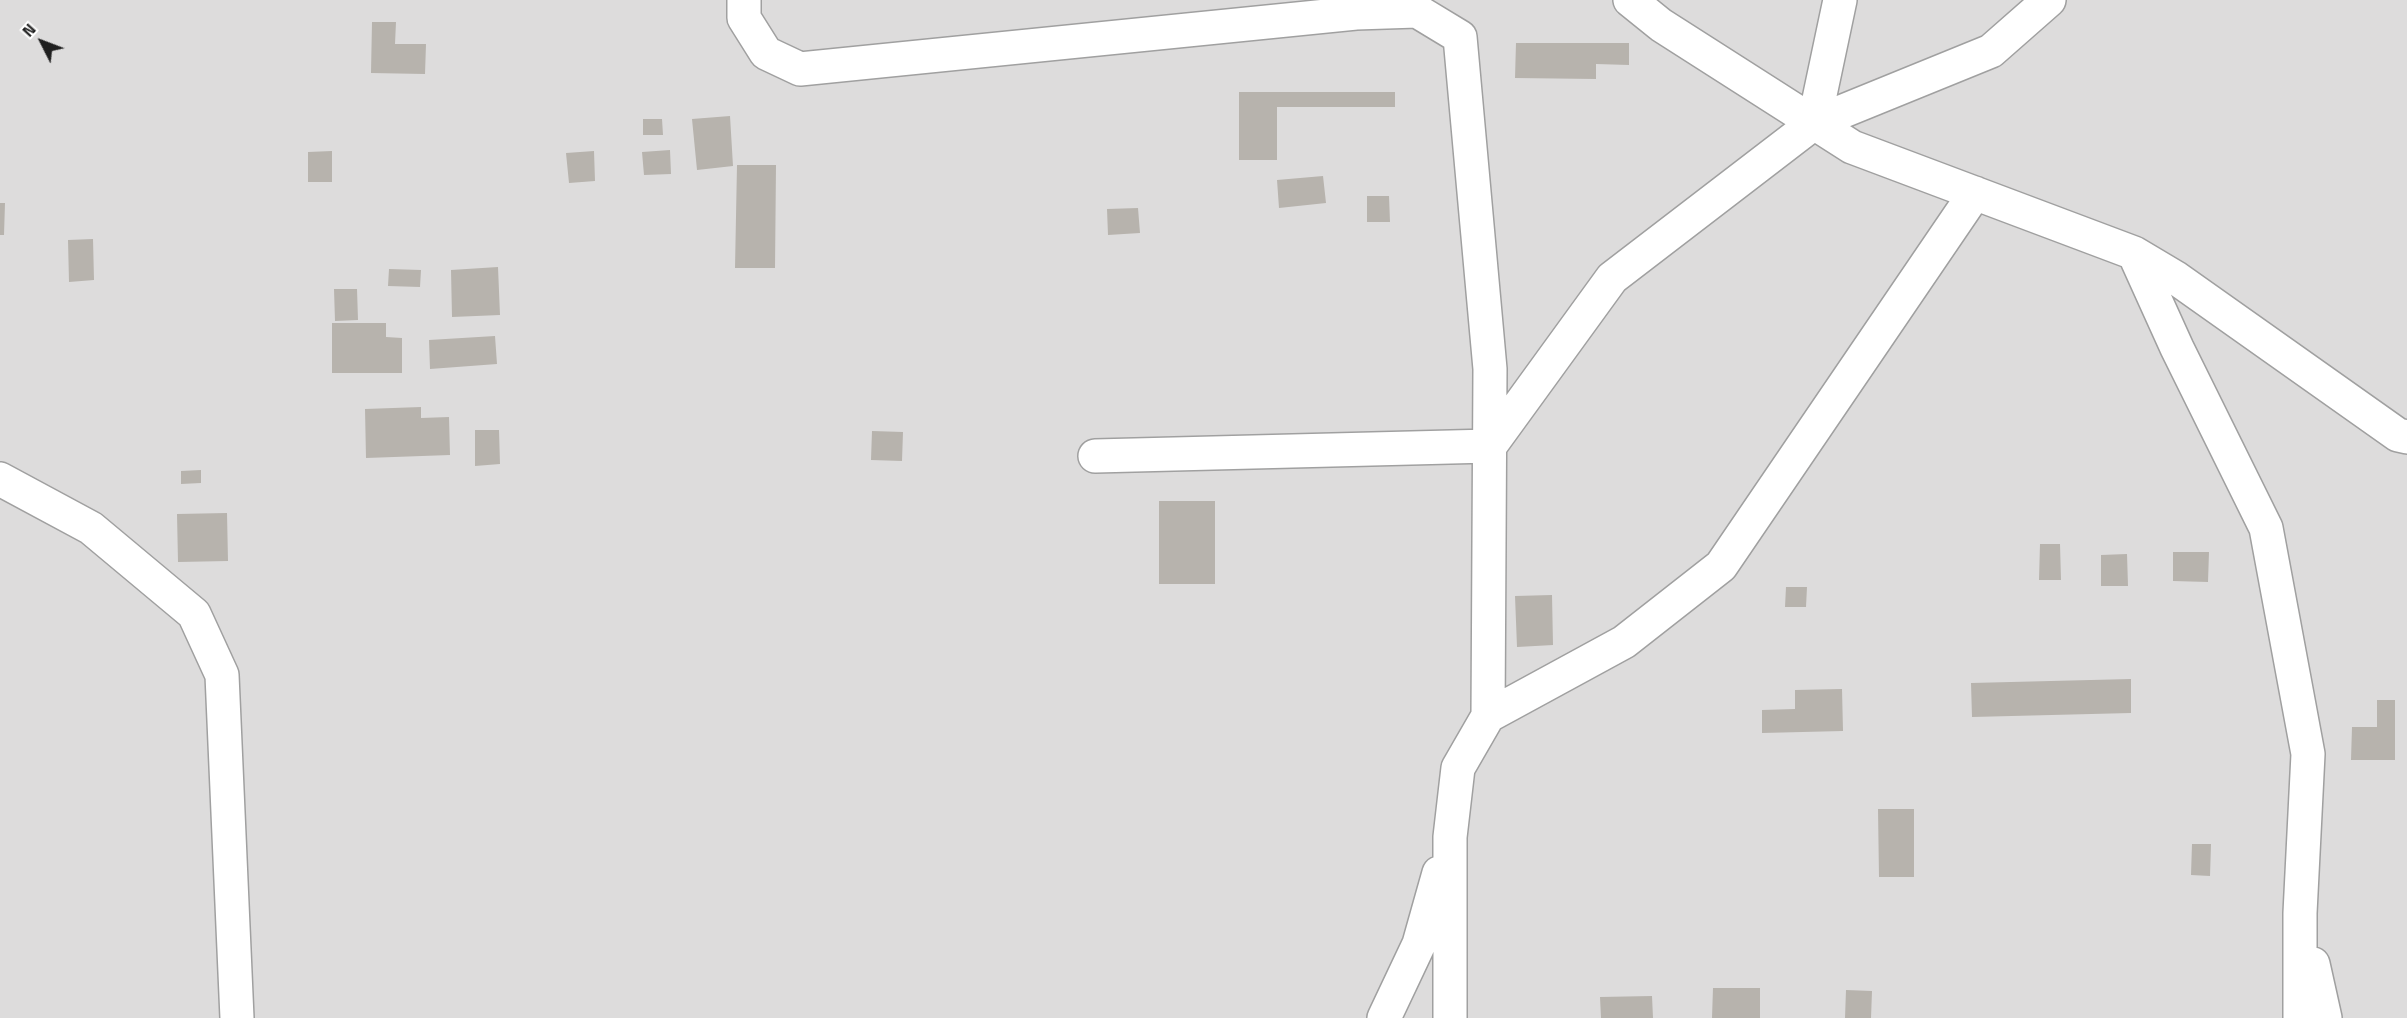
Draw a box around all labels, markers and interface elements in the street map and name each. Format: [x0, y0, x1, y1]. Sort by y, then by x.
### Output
north arrow [12, 12, 72, 72]
text: N [16, 18, 41, 42]

